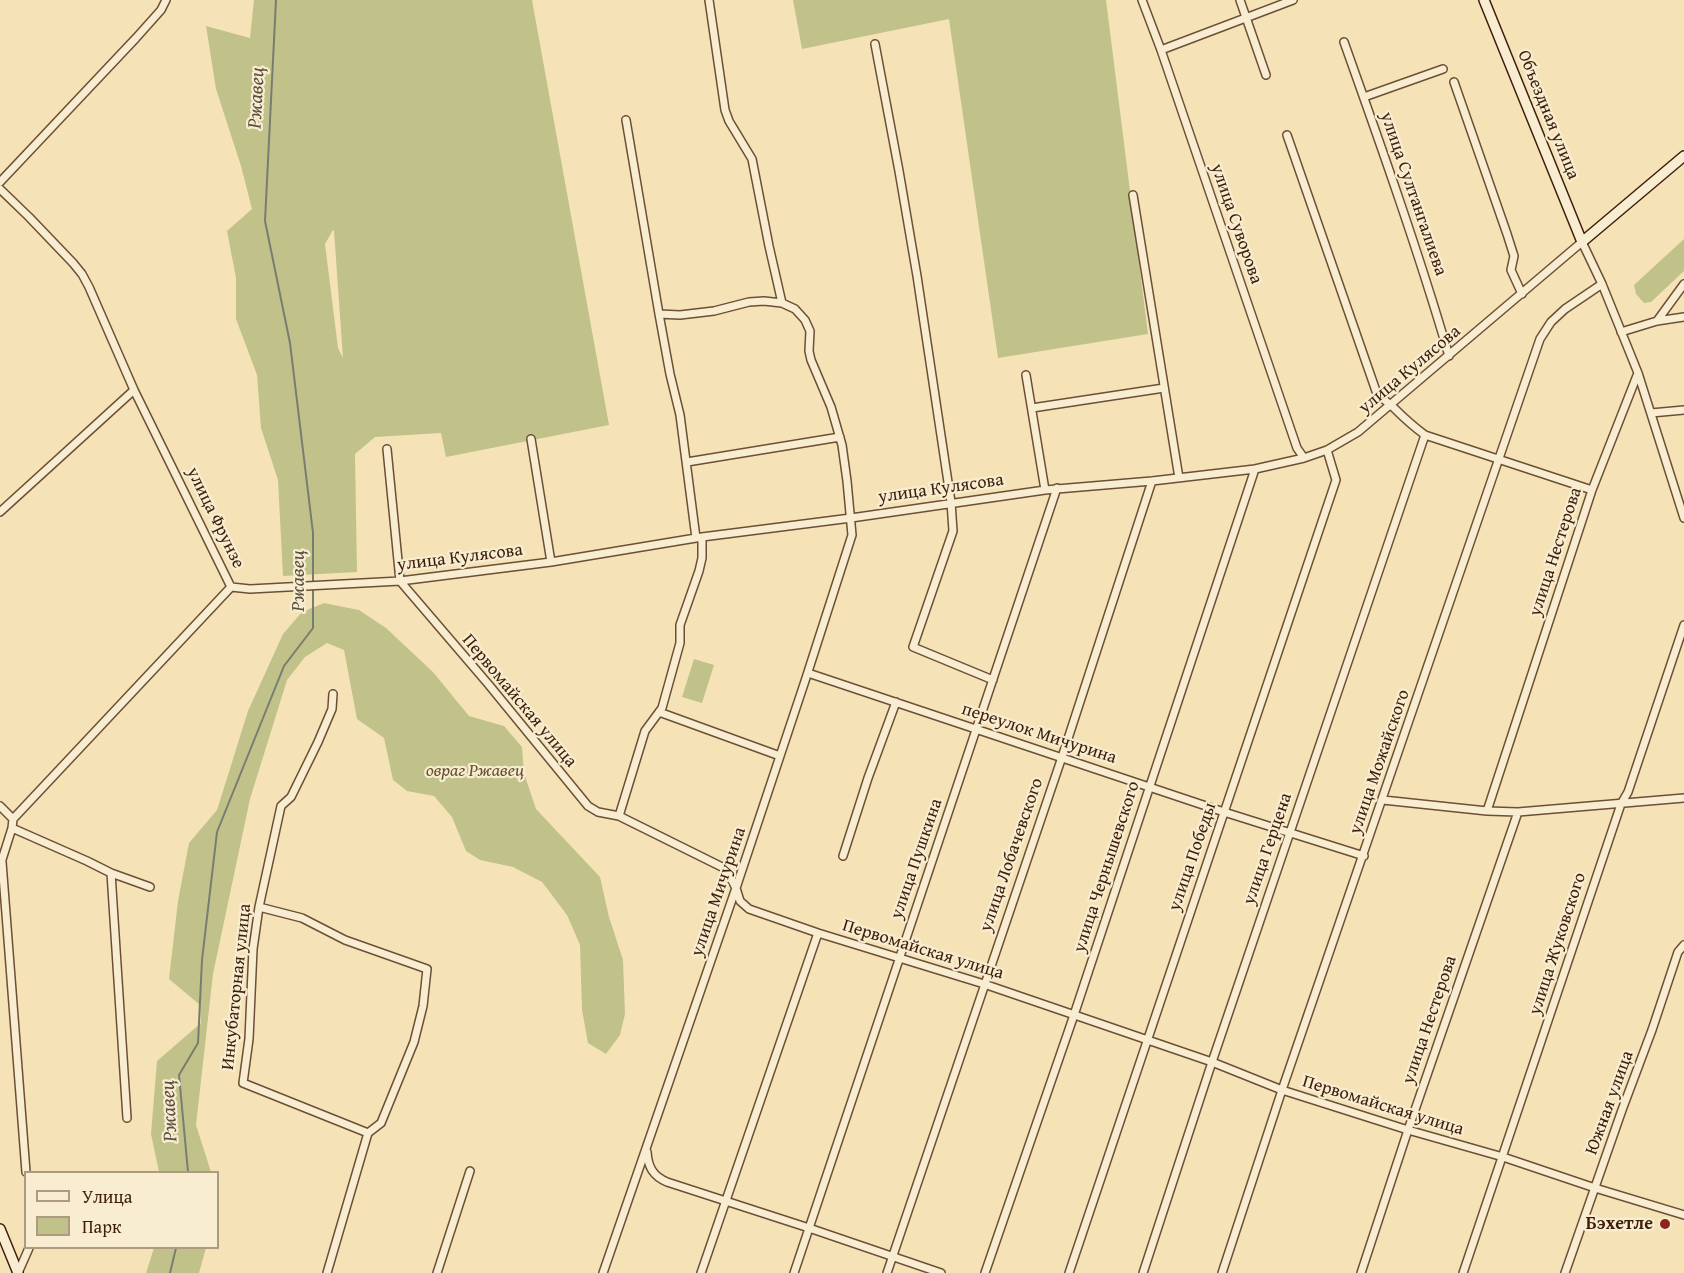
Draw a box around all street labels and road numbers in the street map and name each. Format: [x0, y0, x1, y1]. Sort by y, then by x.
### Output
street label: Объездная улица [1512, 47, 1584, 183]
street label: улица Султангалиева [1375, 109, 1451, 279]
street label: улица Суворова [1205, 161, 1267, 287]
street label: улица Кулясова [1355, 321, 1465, 419]
street label: улица Фрунзе [181, 464, 249, 572]
street label: улица Кулясова [877, 470, 1005, 508]
street label: улица Нестерова [1525, 485, 1587, 619]
street label: улица Кулясова [396, 540, 524, 576]
street label: Первомайская улица [457, 630, 581, 772]
street label: улица Можайского [1345, 687, 1415, 837]
street label: переулок Мичурина [959, 699, 1119, 769]
street label: улица Лобачевского [976, 775, 1048, 935]
street label: улица Чернышевского [1069, 779, 1145, 955]
street label: улица Герцена [1239, 790, 1297, 908]
street label: улица Пушкина [886, 796, 948, 922]
street label: улица Победы [1164, 800, 1222, 914]
street label: улица Мичурина [687, 824, 751, 960]
street label: улица Жуковского [1525, 870, 1591, 1018]
street label: Инкубаторная улица [218, 903, 256, 1071]
street label: Первомайская улица [840, 915, 1006, 985]
street label: улица Нестерова [1398, 953, 1462, 1087]
street label: Южная улица [1581, 1048, 1639, 1158]
street label: Первомайская улица [1300, 1071, 1466, 1141]

